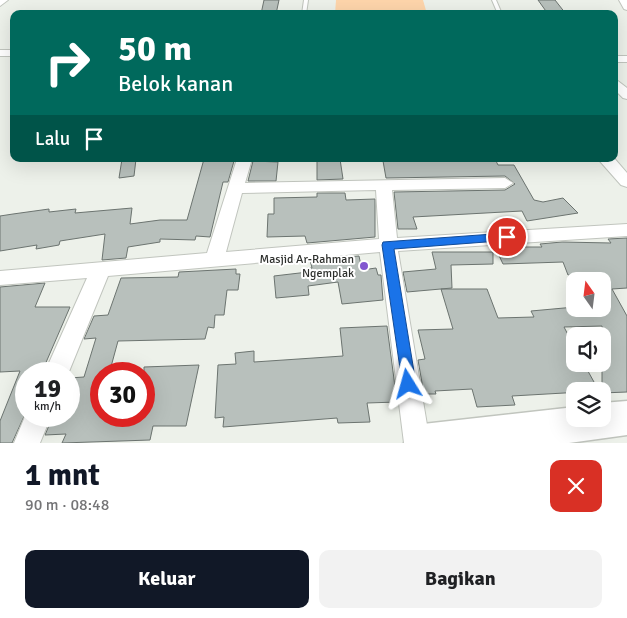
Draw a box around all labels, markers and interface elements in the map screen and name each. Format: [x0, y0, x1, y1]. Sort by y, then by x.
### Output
text: 50 m [118, 27, 192, 70]
icon: right [35, 30, 100, 95]
text: Belok kanan [118, 70, 233, 97]
icon: arrive [80, 125, 108, 153]
text: Lalu [35, 127, 70, 151]
pin [486, 216, 528, 258]
icon: arrive [493, 223, 521, 251]
place label: Masjid Ar-Rahman Ngemplak [259, 252, 354, 281]
marker: Masjid Ar-Rahman Ngemplak [358, 260, 370, 272]
north arrow [566, 272, 611, 318]
map controls [566, 272, 611, 427]
button: sound [566, 327, 611, 372]
position arrow [381, 357, 433, 409]
speed limit sign: 30 [90, 362, 155, 427]
text: 19 [34, 373, 61, 404]
button: layers [566, 382, 611, 427]
text: km/h [34, 399, 61, 414]
text: 1 mnt [25, 457, 100, 494]
button: close [550, 460, 602, 512]
text: 90 m · 08:48 [25, 495, 109, 515]
button: Keluar [25, 550, 309, 608]
button: Bagikan [319, 550, 602, 608]

